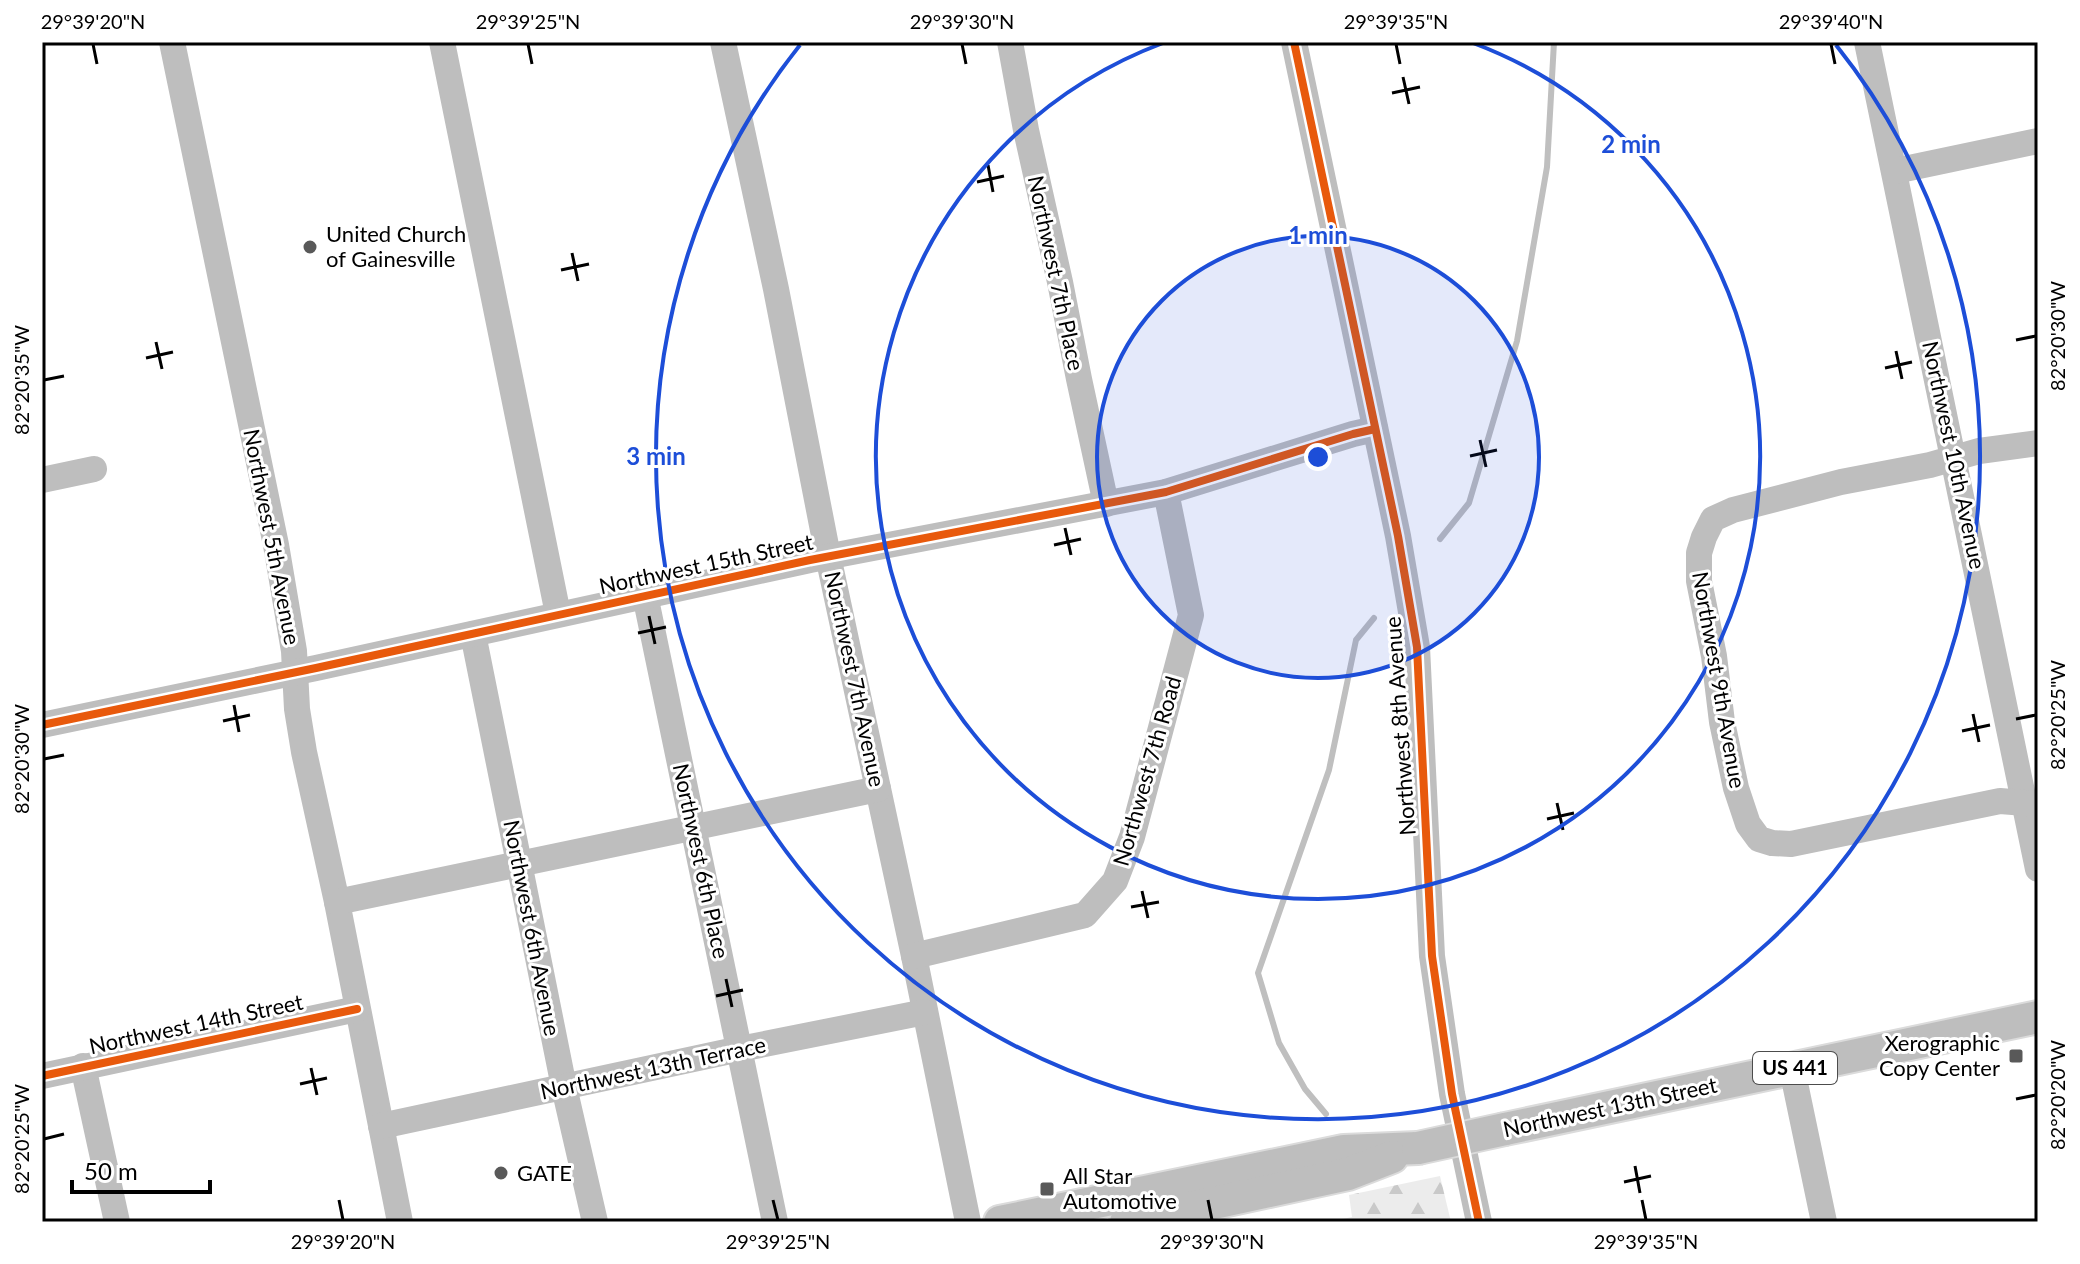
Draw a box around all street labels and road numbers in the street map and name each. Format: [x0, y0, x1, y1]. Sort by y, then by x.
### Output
street label: Northwest 7th Place [1023, 173, 1090, 373]
street label: Northwest 10th Avenue [1917, 339, 1992, 571]
street label: Northwest 5th Avenue [238, 427, 307, 647]
street label: Northwest 15th Street [596, 528, 815, 599]
street label: Northwest 7th Avenue [819, 569, 892, 789]
street label: Northwest 9th Avenue [1687, 569, 1752, 790]
street label: Northwest 8th Avenue [1378, 616, 1421, 836]
street label: Northwest 7th Road [1107, 673, 1187, 869]
street label: Northwest 6th Place [668, 761, 735, 961]
street label: Northwest 6th Avenue [498, 818, 567, 1038]
street label: Northwest 14th Street [86, 988, 305, 1059]
street label: Northwest 13th Terrace [538, 1030, 768, 1105]
road number: US 441 [1753, 1052, 1837, 1084]
street label: Northwest 13th Street [1500, 1071, 1719, 1142]

